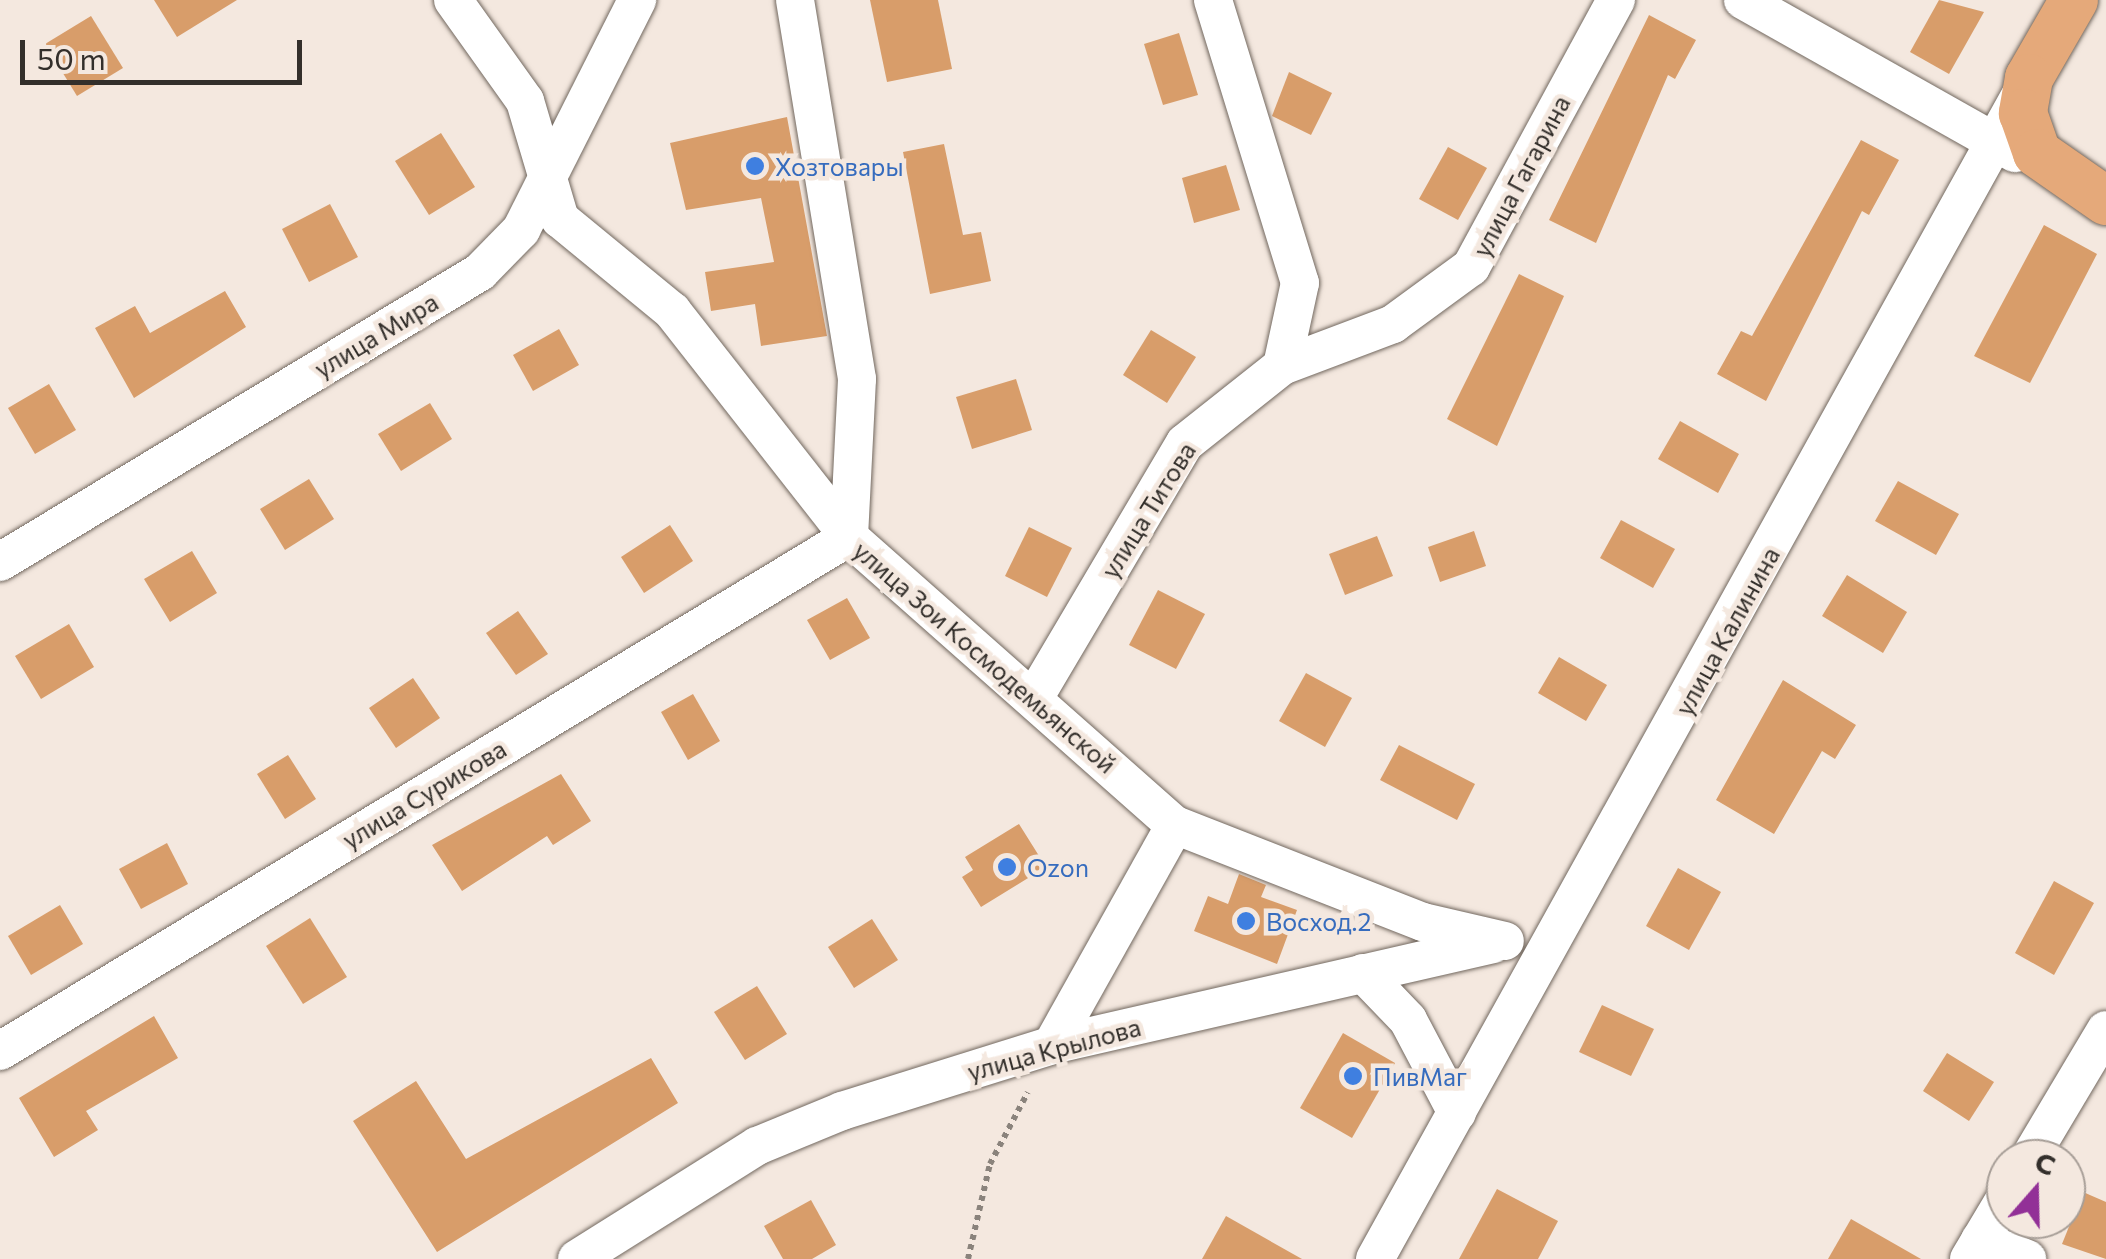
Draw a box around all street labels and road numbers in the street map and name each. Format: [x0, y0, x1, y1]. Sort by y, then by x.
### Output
street label: улица Гагарина [1466, 90, 1576, 262]
street label: улица Мира [309, 286, 443, 384]
street label: улица Титова [1094, 437, 1202, 583]
street label: улица Зои Космодемьянской [848, 535, 1122, 779]
street label: улица Калинина [1668, 542, 1786, 720]
street label: улица Сурикова [337, 733, 511, 855]
street label: улица Крылова [964, 1011, 1144, 1087]

